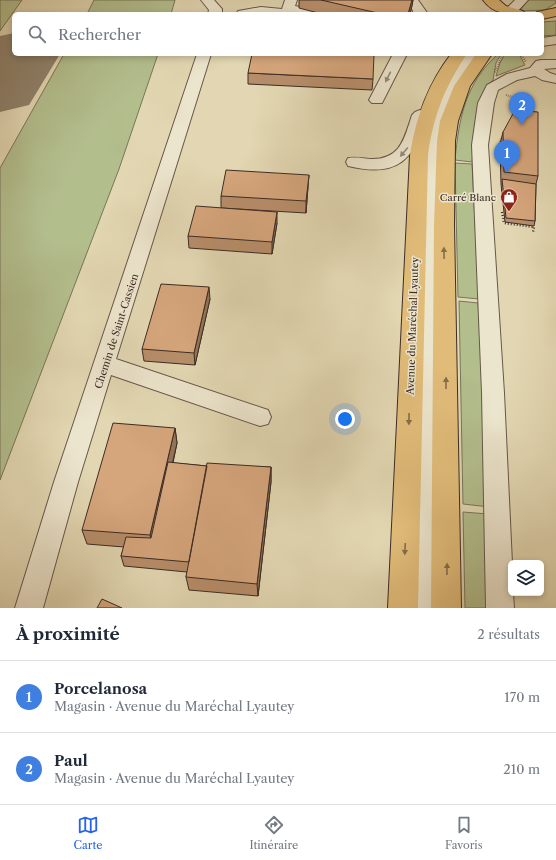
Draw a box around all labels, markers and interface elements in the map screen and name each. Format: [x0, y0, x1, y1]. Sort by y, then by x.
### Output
search box [12, 12, 544, 56]
icon: search [26, 23, 48, 45]
text: Rechercher [58, 25, 141, 44]
one-way arrow [385, 71, 392, 83]
pin: 2 [509, 92, 535, 125]
pin: 1 [494, 140, 520, 173]
one-way arrow [400, 147, 409, 158]
shop icon: Carré Blanc [499, 187, 519, 212]
place label: Carré Blanc [440, 191, 496, 204]
one-way arrow [441, 246, 447, 259]
street label: Avenue du Maréchal Lyautey [404, 257, 421, 396]
street label: Chemin de Saint-Cassien [92, 271, 141, 390]
one-way arrow [442, 377, 449, 389]
your location [335, 409, 355, 429]
one-way arrow [406, 413, 412, 426]
one-way arrow [402, 543, 409, 555]
map controls [508, 560, 544, 596]
button: layers [508, 560, 544, 596]
one-way arrow [444, 562, 450, 575]
text: À proximité [16, 624, 120, 644]
text: 2 résultats [477, 626, 540, 642]
text: Porcelanosa [54, 679, 147, 698]
text: 1 [26, 689, 32, 705]
text: 170 m [504, 689, 540, 705]
text: Magasin · Avenue du Maréchal Lyautey [54, 698, 295, 714]
text: Paul [54, 751, 88, 770]
text: 2 [25, 761, 33, 777]
text: 210 m [503, 761, 540, 777]
text: Magasin · Avenue du Maréchal Lyautey [54, 770, 295, 786]
tab: Carte [73, 814, 102, 852]
tab: Itinéraire [249, 814, 298, 852]
tab: Favoris [445, 814, 482, 852]

